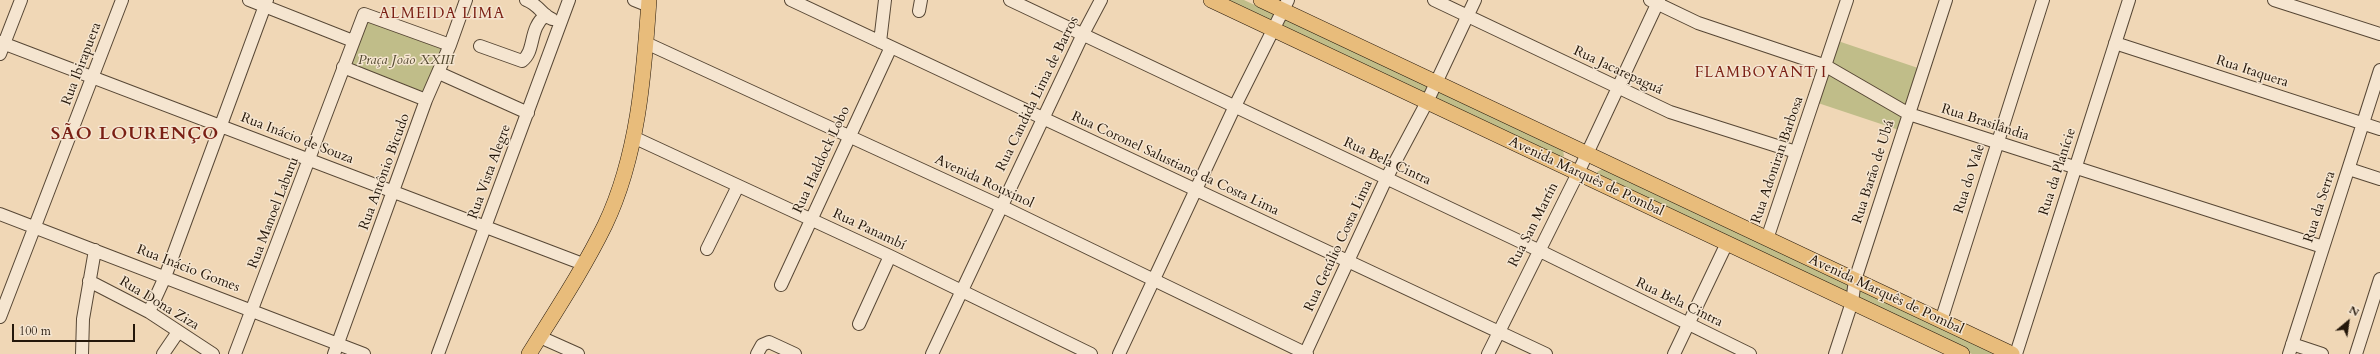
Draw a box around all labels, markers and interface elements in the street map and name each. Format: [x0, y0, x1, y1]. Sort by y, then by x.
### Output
district label: ALMEIDA LIMA [379, 6, 505, 24]
street label: Rua Candida Lima de Barros [993, 14, 1083, 174]
street label: Rua Ibirapuera [59, 20, 105, 108]
street label: Rua Jacarepaguá [1571, 43, 1665, 99]
street label: Rua Itaquera [2214, 52, 2290, 92]
park label: Praça João XXIII [358, 53, 454, 69]
district label: FLAMBOYANT I [1695, 65, 1827, 83]
street label: Rua Adoniran Barbosa [1748, 94, 1808, 226]
street label: Rua Brasilândia [1939, 101, 2031, 145]
street label: Rua Haddock Lobo [790, 104, 854, 216]
street label: Rua Coronel Salustiano da Costa Lima [1068, 108, 1282, 220]
street label: Rua Inácio de Souza [238, 110, 356, 168]
street label: Rua Antônio Bicudo [356, 111, 414, 233]
street label: Rua Barão de Ubá [1849, 118, 1899, 226]
street label: Rua Vista Alegre [465, 122, 515, 222]
district label: SÃO LOURENÇO [51, 124, 219, 146]
street label: Rua da Planície [2036, 126, 2080, 218]
street label: Rua Bela Cintra [1341, 134, 1433, 190]
street label: Avenida Marquês de Pombal [1506, 134, 1666, 220]
street label: Rua do Vale [1951, 142, 1989, 216]
street label: Avenida Rouxinol [932, 152, 1036, 212]
street label: Rua Manoel Laburu [245, 155, 303, 271]
street label: Rua da Serra [2301, 169, 2339, 245]
street label: Rua Getúlio Costa Lima [1301, 178, 1377, 314]
street label: Rua San Martín [1505, 180, 1563, 270]
street label: Rua Panambí [830, 206, 908, 254]
street label: Rua Inácio Gomes [134, 242, 242, 296]
street label: Avenida Marquês de Pombal [1806, 252, 1966, 338]
street label: Rua Dona Ziza [116, 274, 202, 334]
street label: Rua Bela Cintra [1633, 275, 1725, 331]
north arrow [2328, 302, 2368, 342]
text: N [2346, 302, 2362, 320]
scale bar [14, 316, 137, 342]
text: 100 m [19, 323, 51, 339]

